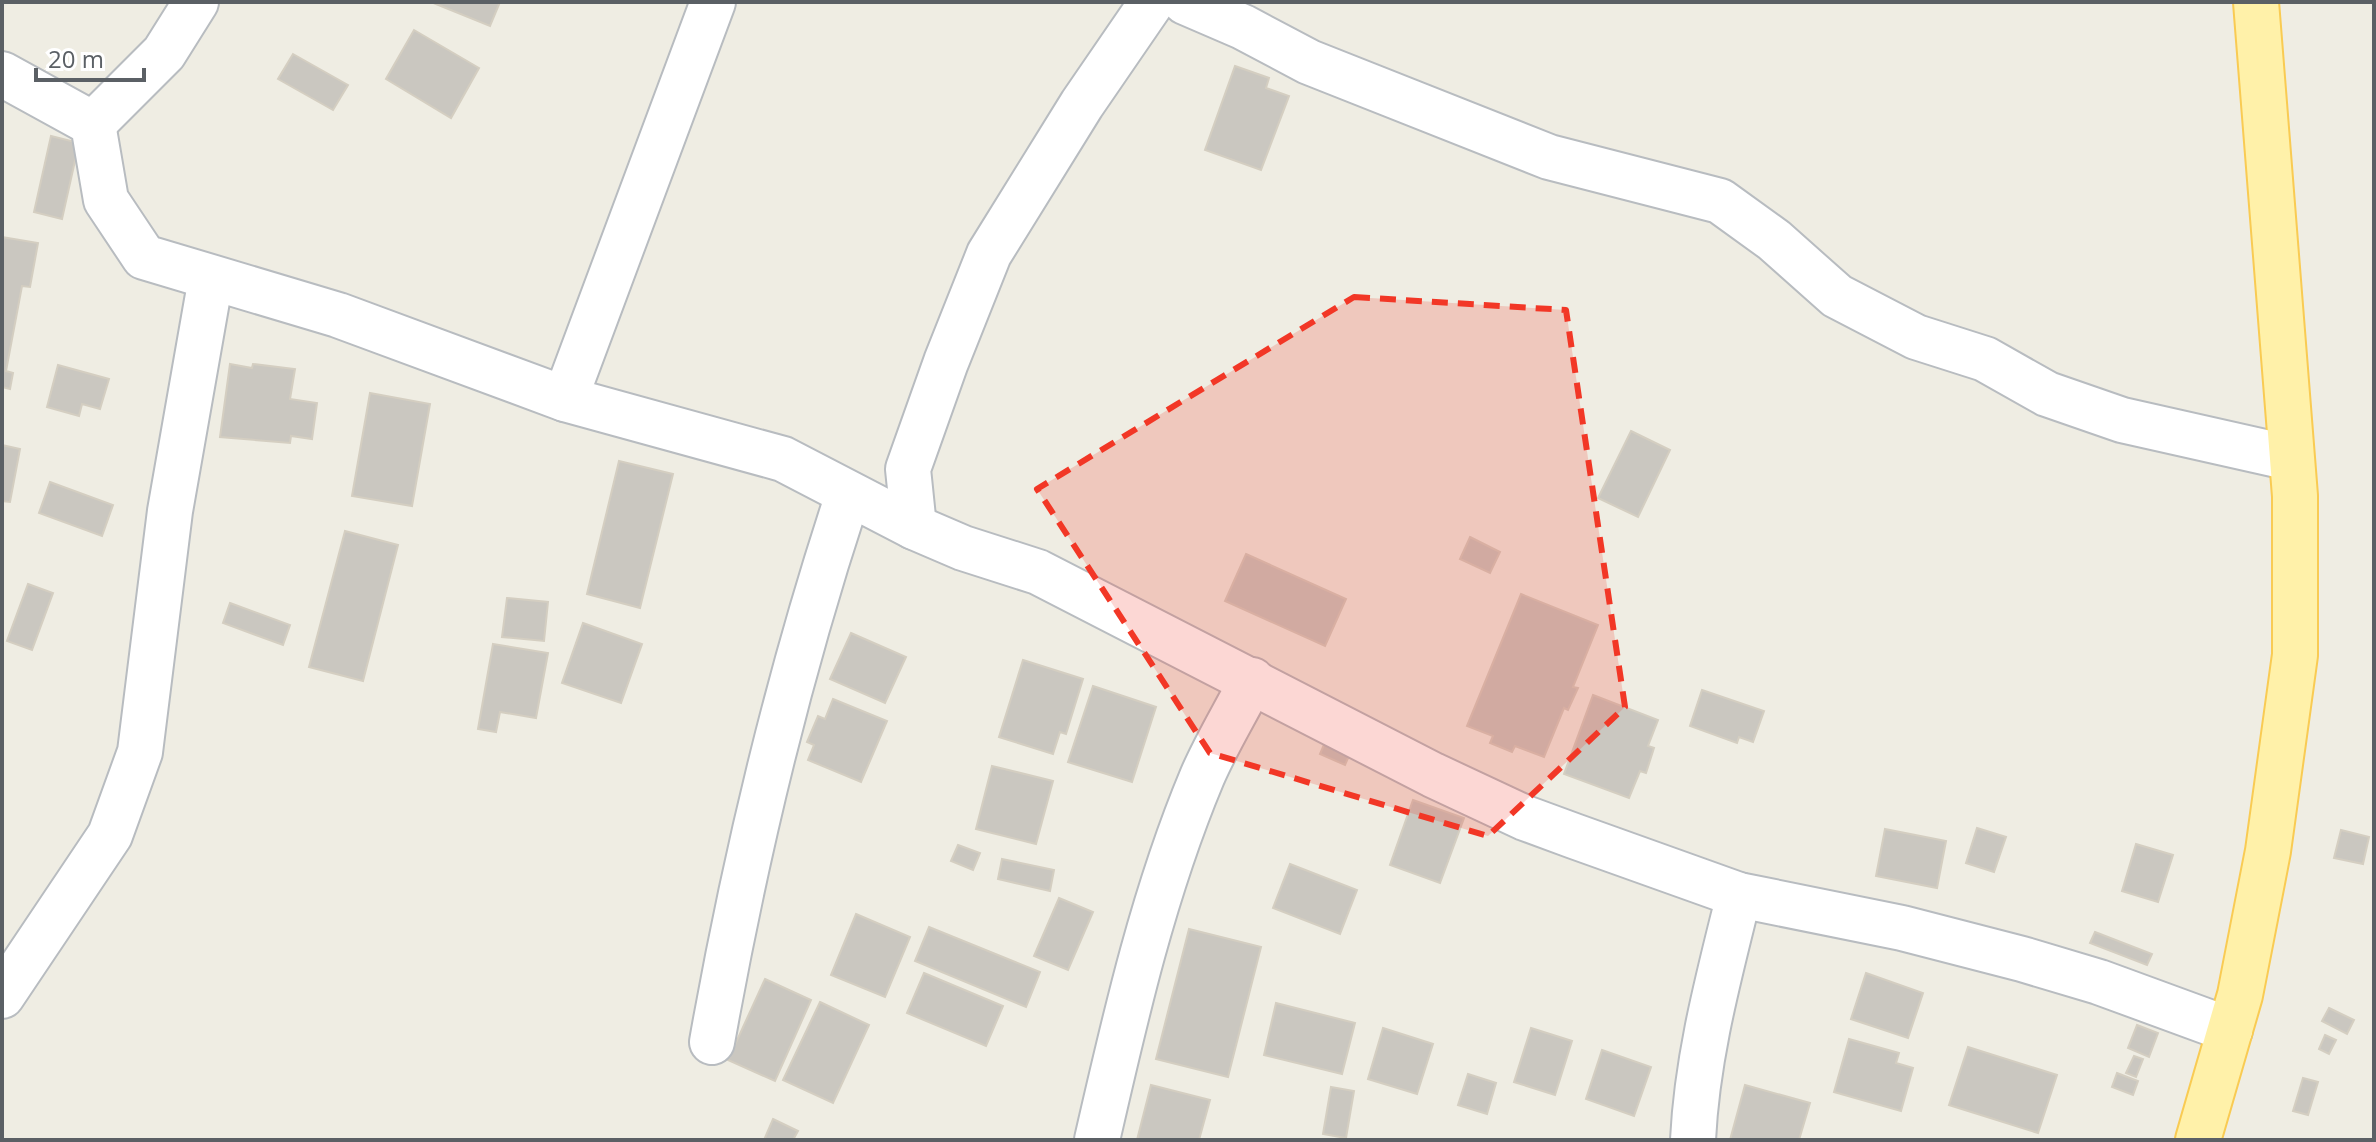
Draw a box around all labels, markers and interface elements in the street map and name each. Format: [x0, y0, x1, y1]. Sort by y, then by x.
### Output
scale bar [36, 32, 144, 82]
text: 20 m [48, 42, 104, 75]

